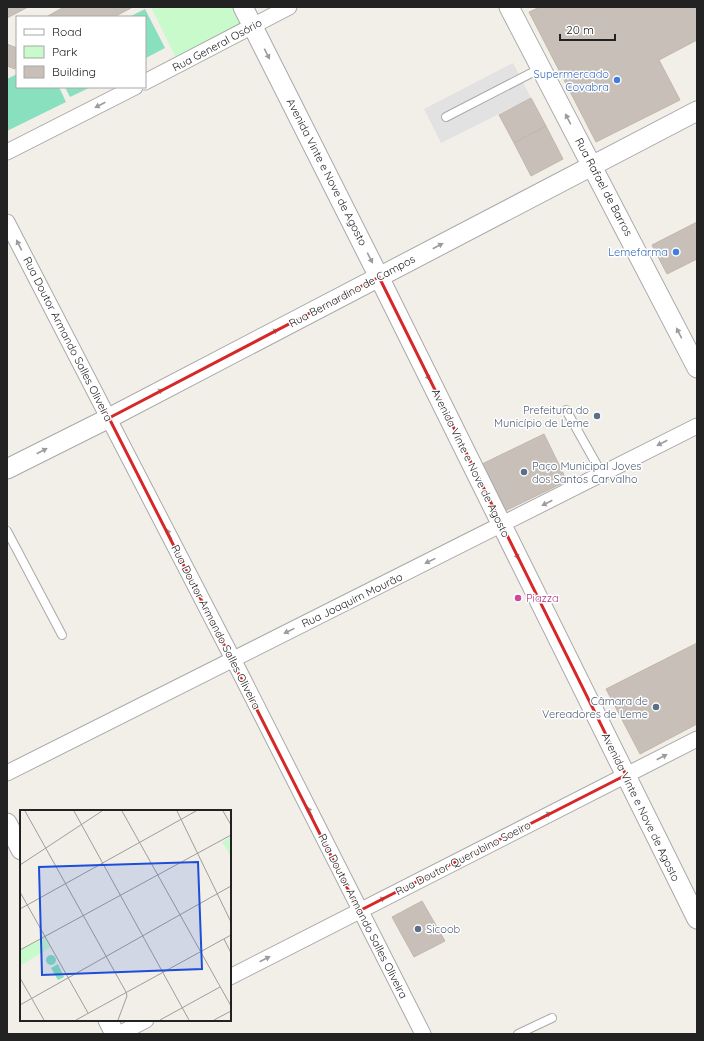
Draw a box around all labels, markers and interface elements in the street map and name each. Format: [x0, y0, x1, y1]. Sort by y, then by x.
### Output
street label: Rua General Osório [170, 15, 264, 75]
legend [16, 16, 146, 88]
scale bar [560, 16, 615, 42]
text: 20 m [566, 22, 594, 37]
text: Road [52, 24, 82, 39]
text: Park [52, 44, 77, 59]
one-way arrow [264, 49, 270, 60]
text: Building [52, 64, 96, 79]
place label: Supermercado Covabra [534, 67, 609, 94]
marker: Supermercado Covabra [612, 75, 622, 85]
street label: Avenida Vinte e Nove de Agosto [284, 96, 370, 248]
one-way arrow [94, 102, 106, 108]
one-way arrow [564, 113, 571, 125]
street label: Rua Rafael de Barros [572, 135, 636, 239]
one-way arrow [15, 239, 22, 250]
one-way arrow [432, 243, 444, 249]
place label: Lemefarma [608, 245, 668, 259]
marker: Lemefarma [671, 247, 681, 257]
street label: Rua Bernardino de Campos [286, 252, 418, 330]
one-way arrow [367, 252, 373, 264]
street label: Rua Doutor Armando Salles Oliveira [20, 254, 116, 424]
one-way arrow [676, 328, 682, 339]
one-way arrow [267, 329, 279, 335]
one-way arrow [424, 369, 430, 380]
street label: Avenida Vinte e Nove de Agosto [429, 387, 513, 540]
one-way arrow [152, 389, 163, 396]
place label: Prefeitura do Município de Leme [494, 403, 589, 430]
marker: Prefeitura do Município de Leme [592, 411, 602, 421]
one-way arrow [656, 440, 668, 447]
one-way arrow [36, 448, 48, 454]
place label: Paço Municipal Joves dos Santos Carvalho [532, 459, 642, 486]
marker: Paço Municipal Joves dos Santos Carvalho [519, 467, 529, 477]
one-way arrow [541, 499, 552, 506]
one-way arrow [165, 528, 172, 540]
street label: Rua Doutor Armando Salles Oliveira [168, 542, 264, 712]
one-way arrow [512, 548, 519, 560]
one-way arrow [425, 558, 436, 564]
street label: Rua Joaquim Mourão [299, 569, 405, 631]
place label: Piazza [526, 591, 559, 605]
marker: Piazza [513, 593, 523, 603]
one-way arrow [283, 628, 295, 634]
place label: Câmara de Vereadores de Leme [542, 694, 648, 721]
marker: Câmara de Vereadores de Leme [651, 702, 661, 712]
street label: Avenida Vinte e Nove de Agosto [599, 731, 683, 884]
one-way arrow [656, 754, 668, 760]
one-way arrow [307, 807, 313, 818]
inset map [20, 810, 231, 1021]
one-way arrow [540, 812, 552, 819]
street label: Rua Doutor Querubino Soeiro [393, 818, 533, 898]
street label: Rua Doutor Armando Salles Oliveira [315, 831, 411, 1001]
one-way arrow [375, 897, 386, 903]
place label: Sicoob [426, 922, 461, 936]
marker: Sicoob [413, 924, 423, 934]
one-way arrow [259, 956, 270, 962]

